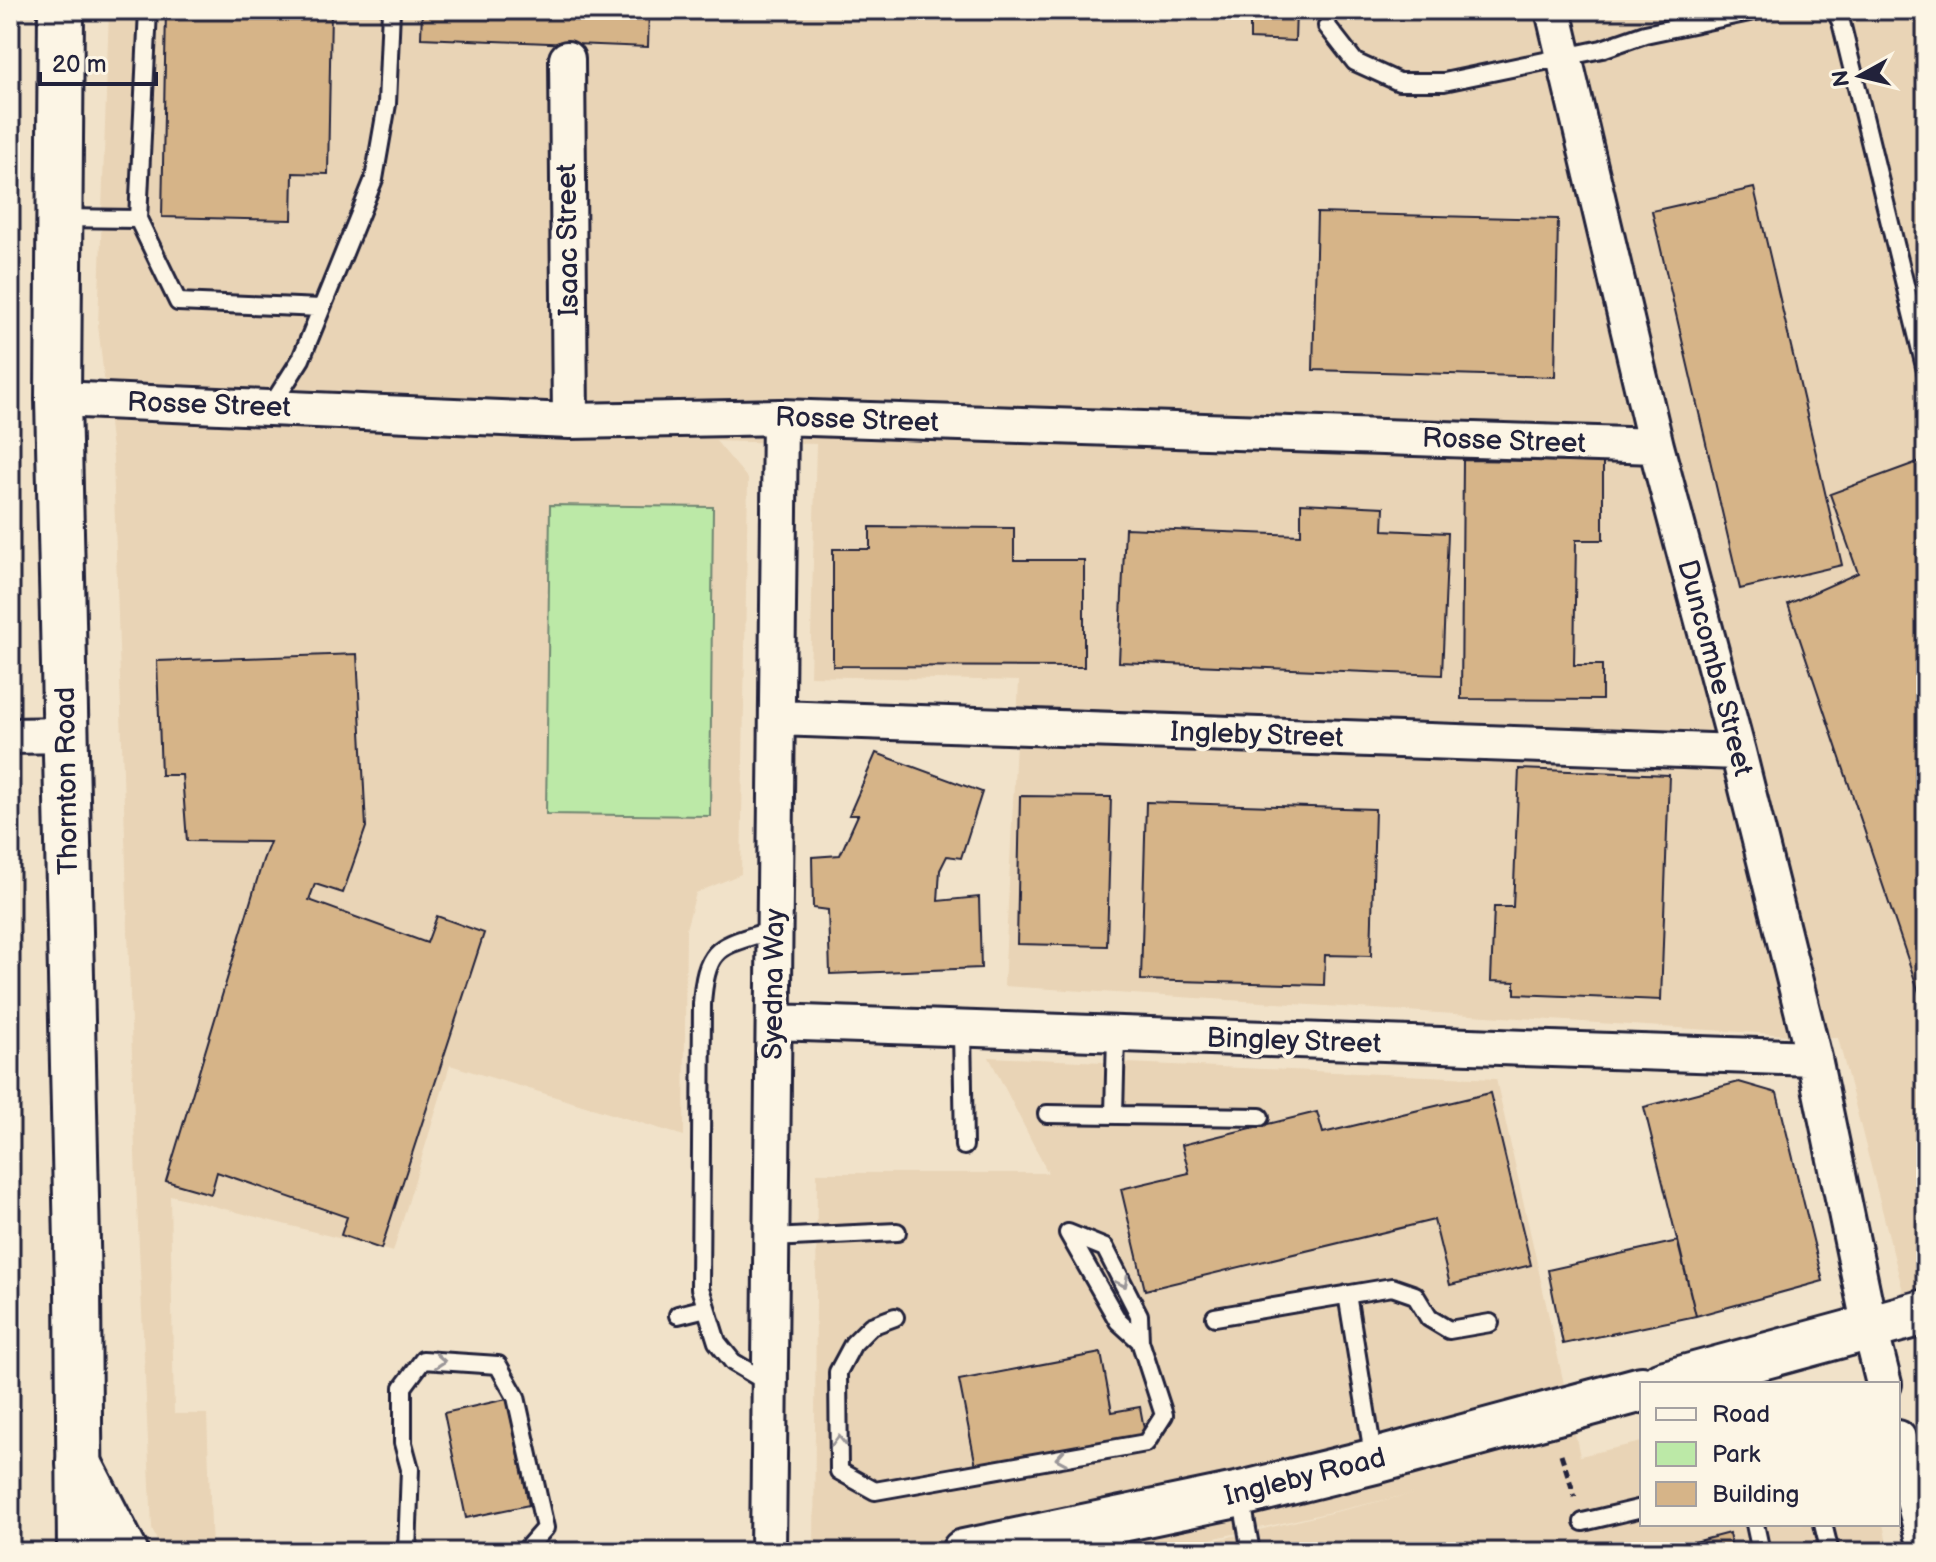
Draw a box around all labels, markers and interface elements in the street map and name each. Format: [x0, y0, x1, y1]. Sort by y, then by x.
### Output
scale bar [40, 36, 156, 86]
north arrow [1820, 36, 1900, 116]
text: 20 m [52, 50, 107, 79]
text: N [1827, 69, 1856, 89]
street label: Isaac Street [550, 163, 586, 317]
street label: Rosse Street [126, 386, 292, 424]
street label: Rosse Street [774, 401, 940, 439]
street label: Rosse Street [1421, 422, 1587, 460]
street label: Duncombe Street [1670, 556, 1760, 780]
street label: Thornton Road [49, 687, 85, 875]
street label: Ingleby Street [1170, 715, 1345, 755]
street label: Syedna Way [756, 908, 792, 1060]
street label: Bingley Street [1206, 1021, 1382, 1061]
one-way arrow [1113, 1274, 1128, 1288]
one-way arrow [434, 1353, 447, 1370]
legend [1640, 1382, 1900, 1526]
text: Road [1712, 1400, 1770, 1429]
one-way arrow [830, 1434, 848, 1447]
text: Park [1712, 1440, 1760, 1469]
street label: Ingleby Road [1221, 1441, 1389, 1513]
one-way arrow [1054, 1449, 1068, 1466]
text: Building [1712, 1480, 1799, 1509]

